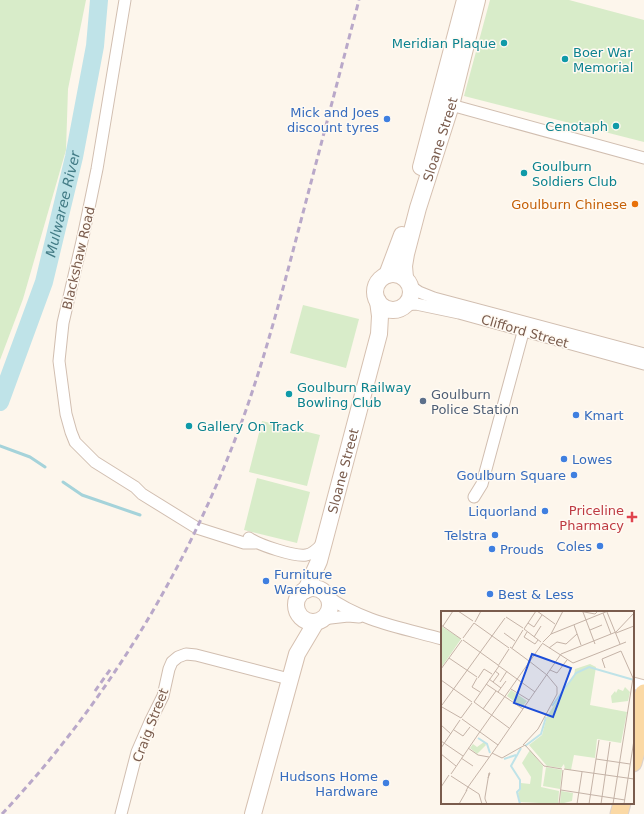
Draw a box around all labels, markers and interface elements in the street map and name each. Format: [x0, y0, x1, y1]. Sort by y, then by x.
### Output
place label: Meridian Plaque [392, 36, 496, 51]
marker: Meridian Plaque [499, 38, 509, 48]
place label: Boer War Memorial [573, 45, 633, 75]
marker: Boer War Memorial [560, 54, 570, 64]
street label: Sloane Street [420, 96, 461, 183]
place label: Mick and Joes discount tyres [287, 105, 379, 135]
marker: Mick and Joes discount tyres [382, 114, 392, 124]
place label: Cenotaph [545, 119, 608, 134]
marker: Cenotaph [611, 121, 621, 131]
water label: Mulwaree River [42, 148, 83, 259]
place label: Goulburn Soldiers Club [532, 159, 617, 189]
marker: Goulburn Soldiers Club [519, 168, 529, 178]
place label: Goulburn Chinese [511, 197, 627, 212]
marker: Goulburn Chinese [630, 199, 640, 209]
street label: Blackshaw Road [59, 205, 98, 311]
street label: Clifford Street [479, 312, 570, 351]
place label: Goulburn Railway Bowling Club [297, 380, 411, 410]
place label: Goulburn Police Station [431, 387, 519, 417]
marker: Goulburn Railway Bowling Club [284, 389, 294, 399]
marker: Goulburn Police Station [418, 396, 428, 406]
place label: Kmart [584, 408, 624, 423]
marker: Kmart [571, 410, 581, 420]
place label: Gallery On Track [197, 419, 305, 434]
marker: Gallery On Track [184, 421, 194, 431]
street label: Sloane Street [325, 427, 362, 515]
place label: Lowes [572, 452, 613, 467]
marker: Lowes [559, 454, 569, 464]
place label: Goulburn Square [456, 468, 566, 483]
marker: Goulburn Square [569, 470, 579, 480]
place label: Priceline Pharmacy [559, 503, 624, 533]
place label: Liquorland [468, 504, 537, 519]
marker: Liquorland [540, 506, 550, 516]
marker: Priceline Pharmacy [627, 512, 637, 522]
place label: Telstra [443, 528, 487, 543]
marker: Telstra [490, 530, 500, 540]
place label: Coles [557, 539, 592, 554]
marker: Coles [595, 541, 605, 551]
place label: Prouds [500, 542, 544, 557]
marker: Prouds [487, 544, 497, 554]
place label: Furniture Warehouse [274, 567, 346, 597]
marker: Furniture Warehouse [261, 576, 271, 586]
place label: Best & Less [498, 587, 574, 602]
marker: Best & Less [485, 589, 495, 599]
inset map [441, 611, 634, 804]
street label: Craig Street [130, 686, 171, 764]
place label: Hudsons Home Hardware [279, 769, 378, 799]
marker: Hudsons Home Hardware [381, 778, 391, 788]

